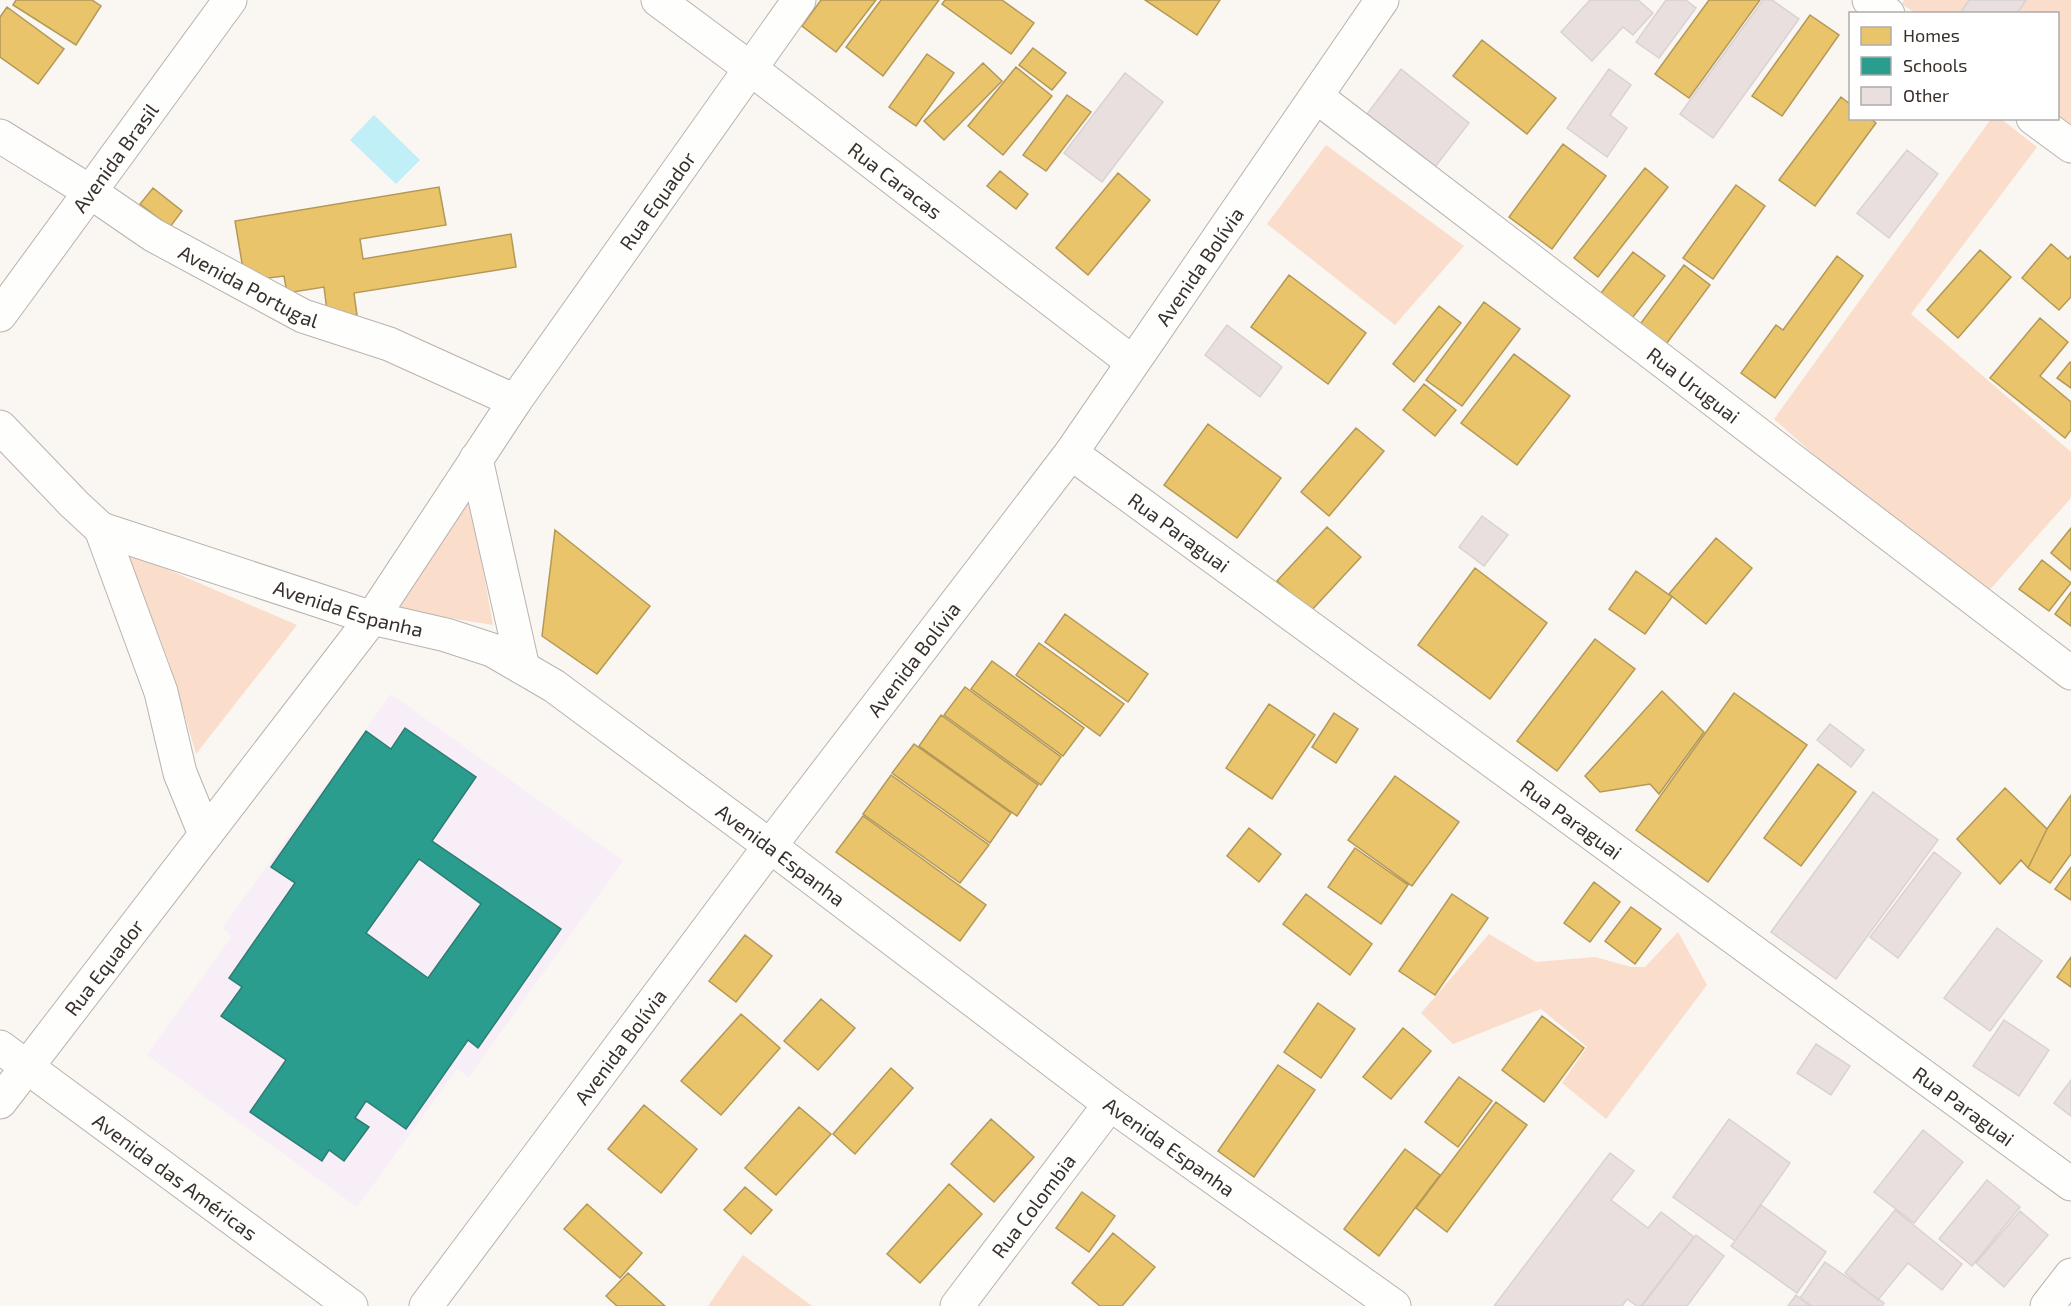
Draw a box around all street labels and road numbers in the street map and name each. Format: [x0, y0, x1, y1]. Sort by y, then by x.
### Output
street label: Avenida Brasil [67, 98, 163, 217]
street label: Rua Caracas [844, 137, 947, 224]
street label: Rua Equador [614, 147, 700, 254]
street label: Avenida Bolívia [1150, 203, 1248, 330]
street label: Avenida Portugal [175, 239, 322, 332]
street label: Rua Uruguai [1642, 342, 1745, 428]
street label: Rua Paraguai [1124, 487, 1234, 577]
street label: Avenida Espanha [271, 575, 426, 641]
street label: Avenida Bolívia [862, 597, 965, 721]
street label: Rua Paraguai [1516, 774, 1627, 864]
street label: Avenida Espanha [712, 799, 850, 911]
street label: Rua Equador [59, 914, 148, 1020]
street label: Avenida Bolívia [569, 984, 671, 1109]
street label: Rua Paraguai [1909, 1061, 2019, 1151]
street label: Avenida Espanha [1099, 1092, 1240, 1201]
street label: Avenida das Américas [89, 1108, 262, 1245]
street label: Rua Colombia [986, 1149, 1080, 1262]

